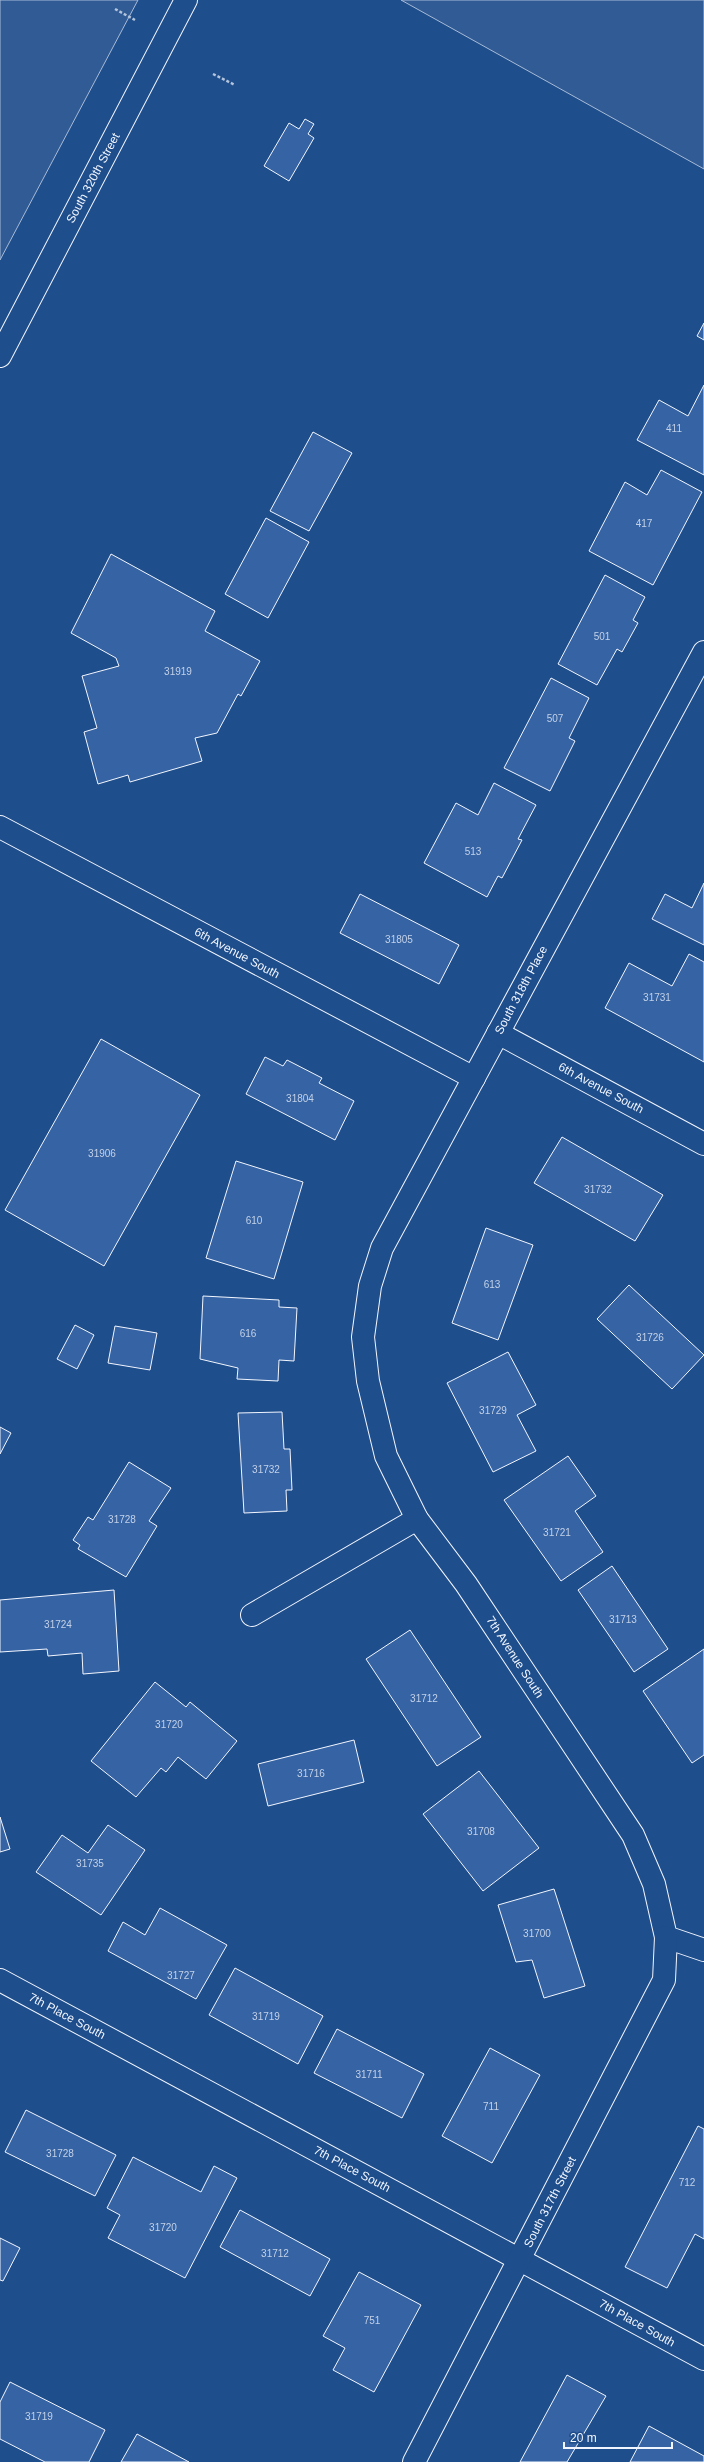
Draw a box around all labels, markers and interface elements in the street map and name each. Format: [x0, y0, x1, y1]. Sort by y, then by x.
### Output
street label: South 320th Street [63, 130, 123, 225]
house number: 411 [666, 423, 682, 434]
house number: 417 [636, 518, 653, 529]
house number: 501 [594, 631, 611, 642]
house number: 31919 [164, 666, 192, 677]
house number: 507 [547, 713, 564, 724]
house number: 513 [465, 846, 482, 857]
street label: 6th Avenue South [192, 925, 282, 981]
house number: 31805 [385, 934, 413, 945]
street label: South 318th Place [492, 943, 550, 1037]
house number: 31731 [643, 992, 671, 1003]
street label: 6th Avenue South [556, 1060, 646, 1116]
house number: 31804 [286, 1093, 314, 1104]
house number: 31906 [88, 1148, 116, 1159]
house number: 31732 [584, 1184, 612, 1195]
house number: 610 [246, 1215, 263, 1226]
house number: 613 [484, 1279, 501, 1290]
house number: 616 [240, 1328, 257, 1339]
house number: 31726 [636, 1332, 664, 1343]
house number: 31729 [479, 1405, 507, 1416]
house number: 31732 [252, 1464, 280, 1475]
house number: 31728 [108, 1514, 136, 1525]
house number: 31721 [543, 1527, 571, 1538]
street label: 7th Avenue South [483, 1614, 547, 1700]
house number: 31713 [609, 1614, 637, 1625]
house number: 31724 [44, 1619, 72, 1630]
house number: 31712 [410, 1693, 438, 1704]
house number: 31720 [155, 1719, 183, 1730]
house number: 31716 [297, 1768, 325, 1779]
house number: 31708 [467, 1826, 495, 1837]
house number: 31735 [76, 1858, 104, 1869]
house number: 31700 [523, 1928, 551, 1939]
house number: 31727 [167, 1970, 195, 1981]
street label: 7th Place South [26, 1990, 108, 2042]
house number: 31719 [252, 2011, 280, 2022]
house number: 31711 [355, 2069, 383, 2080]
house number: 711 [483, 2101, 499, 2112]
street label: 7th Place South [311, 2143, 393, 2195]
house number: 31728 [46, 2148, 74, 2159]
street label: South 317th Street [521, 2154, 579, 2250]
house number: 712 [679, 2177, 696, 2188]
house number: 31720 [149, 2222, 177, 2233]
house number: 31712 [261, 2248, 289, 2259]
street label: 7th Place South [597, 2296, 677, 2350]
house number: 751 [364, 2315, 381, 2326]
house number: 31719 [25, 2411, 53, 2422]
scale bar [564, 2424, 672, 2450]
text: 20 m [570, 2431, 597, 2445]

